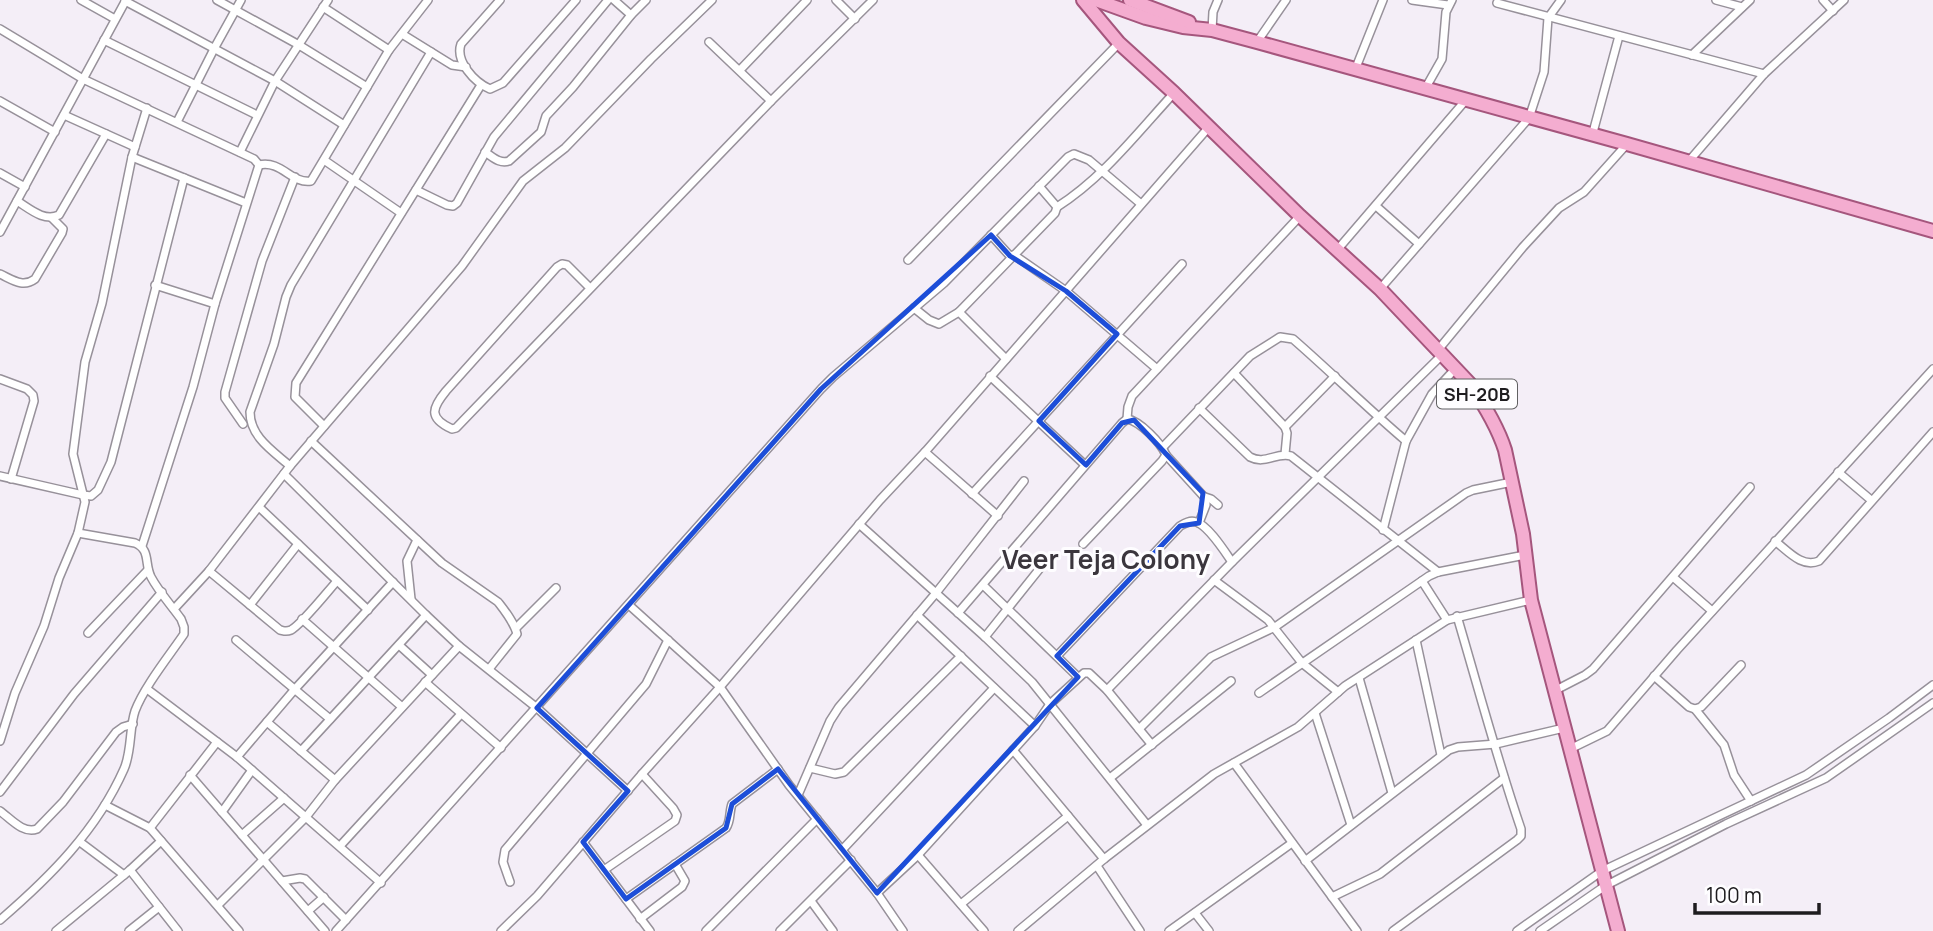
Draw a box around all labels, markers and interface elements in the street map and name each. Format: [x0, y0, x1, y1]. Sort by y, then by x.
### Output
road number: SH-20B [1437, 380, 1517, 408]
district label: Veer Teja Colony [1002, 541, 1210, 577]
scale bar [1695, 872, 1819, 916]
text: 100 m [1706, 881, 1762, 909]

